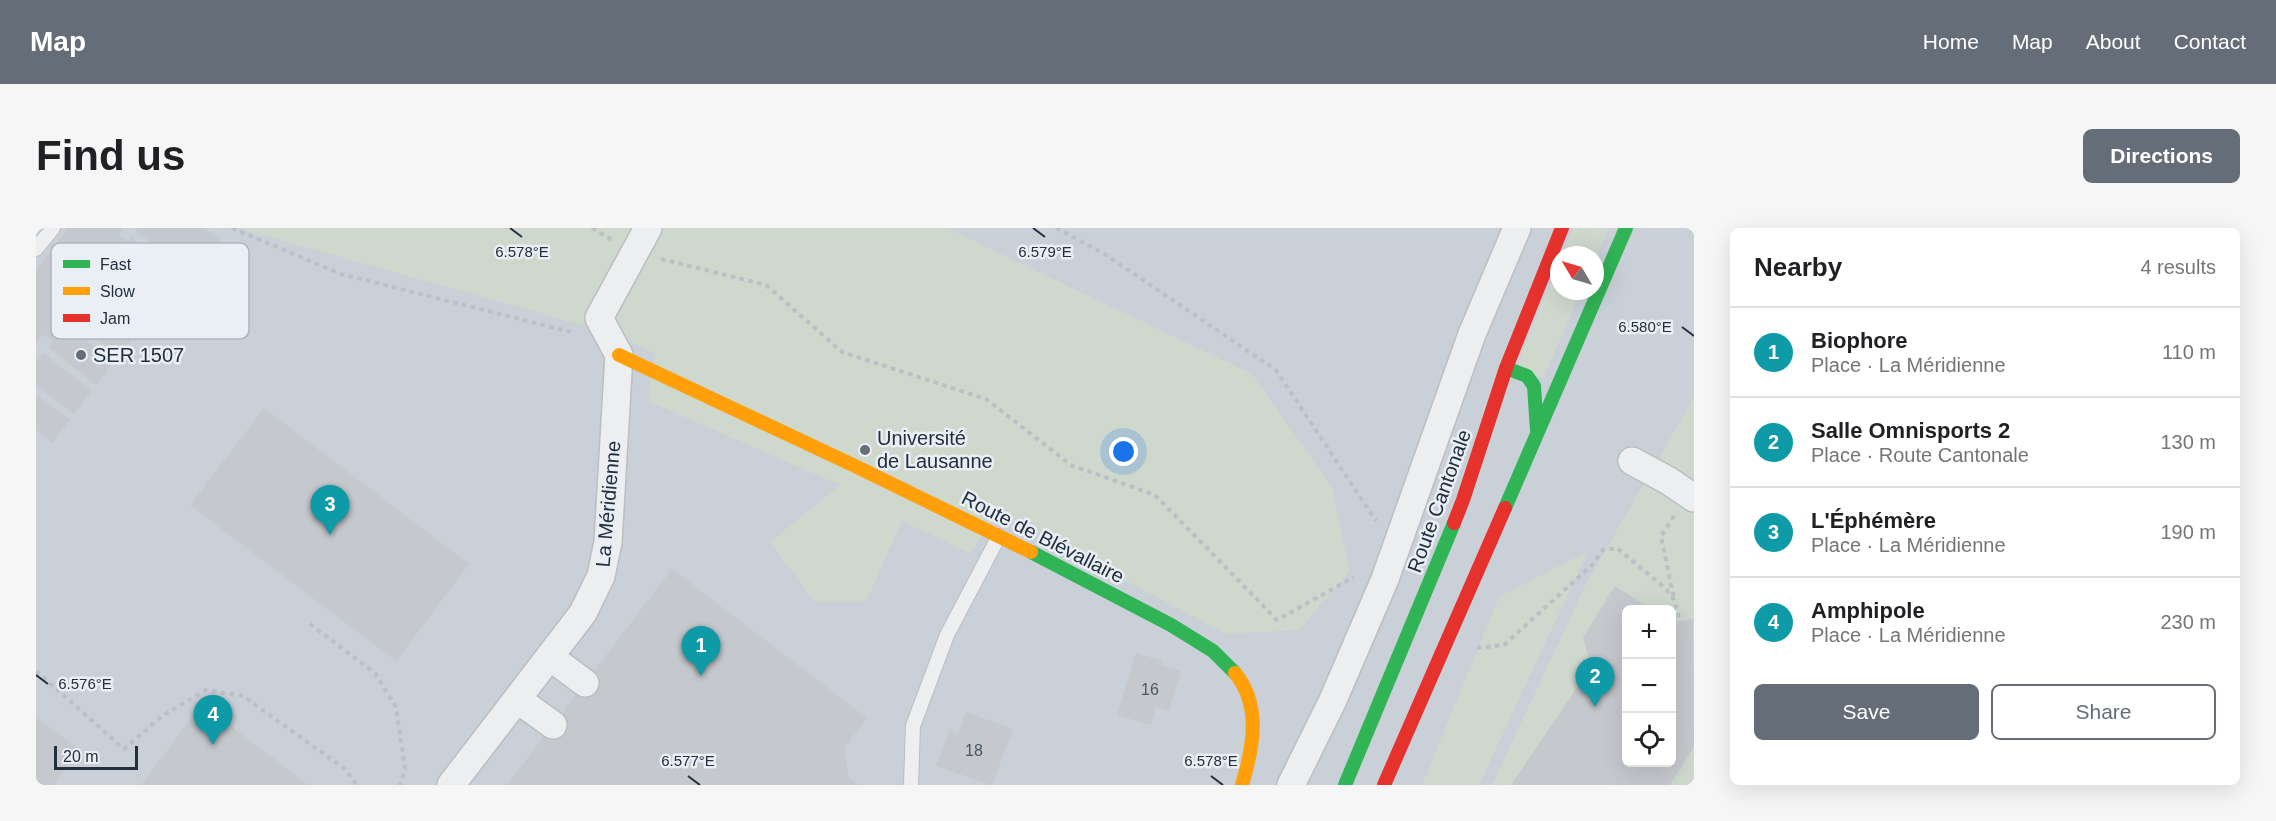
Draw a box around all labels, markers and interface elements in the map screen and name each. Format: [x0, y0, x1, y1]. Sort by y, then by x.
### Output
text: Map [30, 26, 86, 57]
text: Home [1923, 30, 1979, 53]
text: Map [2012, 30, 2053, 53]
text: About [2086, 30, 2141, 53]
text: Contact [2174, 30, 2246, 53]
button: Directions [2083, 129, 2240, 183]
text: Find us [36, 132, 185, 179]
legend [51, 243, 249, 339]
text: 6.578°E [495, 243, 549, 260]
text: 6.579°E [1018, 243, 1072, 260]
north arrow [1550, 246, 1604, 300]
text: Nearby [1754, 252, 1842, 282]
text: Fast [100, 256, 132, 273]
text: 4 results [2140, 256, 2216, 278]
text: Slow [100, 283, 135, 300]
text: Jam [100, 310, 130, 327]
text: 6.580°E [1618, 318, 1672, 335]
text: Biophore [1811, 328, 1908, 353]
text: 1 [1768, 341, 1779, 363]
text: 110 m [2162, 341, 2216, 363]
place label: SER 1507 [93, 344, 184, 366]
marker: SER 1507 [74, 348, 88, 362]
text: Place · La Méridienne [1811, 354, 2006, 376]
text: Salle Omnisports 2 [1811, 418, 2010, 443]
place label: Université de Lausanne [877, 427, 993, 472]
street label: Route Cantonale [1403, 427, 1475, 575]
text: 2 [1768, 431, 1779, 453]
text: 130 m [2160, 431, 2216, 453]
your location [1109, 437, 1138, 466]
street label: La Méridienne [592, 440, 624, 568]
marker: Université de Lausanne [858, 443, 872, 457]
text: Place · Route Cantonale [1811, 444, 2029, 466]
pin: 3 [310, 486, 350, 535]
street label: Route de Blévallaire [958, 487, 1128, 587]
text: L'Éphémère [1811, 508, 1936, 533]
text: 3 [1768, 521, 1779, 543]
text: 190 m [2160, 521, 2216, 543]
text: Place · La Méridienne [1811, 534, 2006, 556]
text: Amphipole [1811, 598, 1925, 623]
map controls [1622, 605, 1676, 767]
button: + [1622, 605, 1676, 659]
text: 4 [1768, 611, 1779, 633]
text: 230 m [2160, 611, 2216, 633]
text: Place · La Méridienne [1811, 624, 2006, 646]
pin: 1 [682, 626, 720, 676]
pin: 2 [1576, 658, 1614, 707]
button: − [1622, 659, 1676, 713]
text: 6.576°E [58, 675, 112, 692]
house number: 16 [1141, 681, 1159, 698]
button: Save [1754, 684, 1979, 740]
button: Share [1991, 684, 2216, 740]
pin: 4 [194, 696, 232, 745]
button: locate [1622, 713, 1676, 767]
house number: 18 [965, 742, 983, 759]
scale bar [54, 743, 138, 770]
text: 20 m [63, 748, 99, 765]
text: 6.577°E [661, 752, 715, 769]
text: 6.578°E [1184, 752, 1238, 769]

